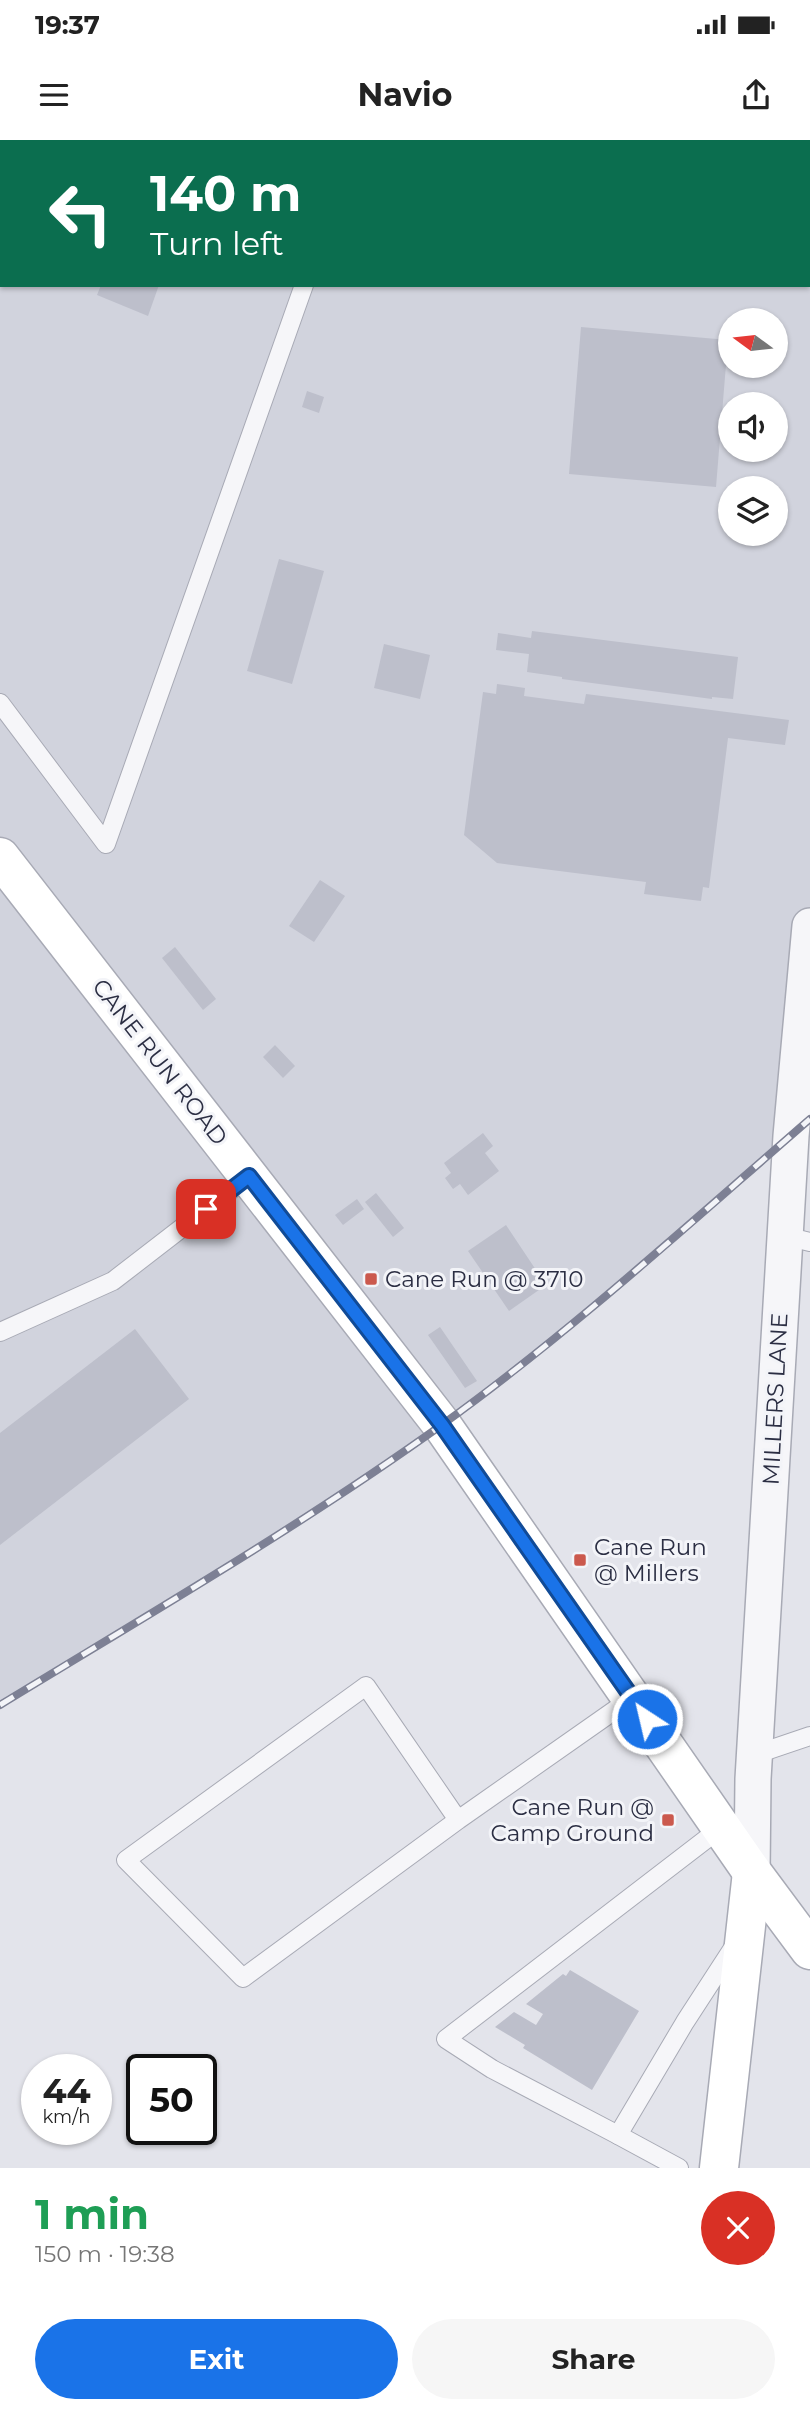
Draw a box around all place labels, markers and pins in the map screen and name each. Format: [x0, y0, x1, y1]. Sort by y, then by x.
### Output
pin [176, 1179, 236, 1239]
place label: Cane Run @ 3710 [385, 1265, 584, 1293]
marker: Cane Run @ 3710 [363, 1271, 379, 1287]
place label: Cane Run @ Millers [594, 1533, 707, 1587]
marker: Cane Run @ Millers [572, 1552, 588, 1568]
place label: Cane Run @ Camp Ground [491, 1793, 654, 1847]
marker: Cane Run @ Camp Ground [660, 1812, 676, 1828]

